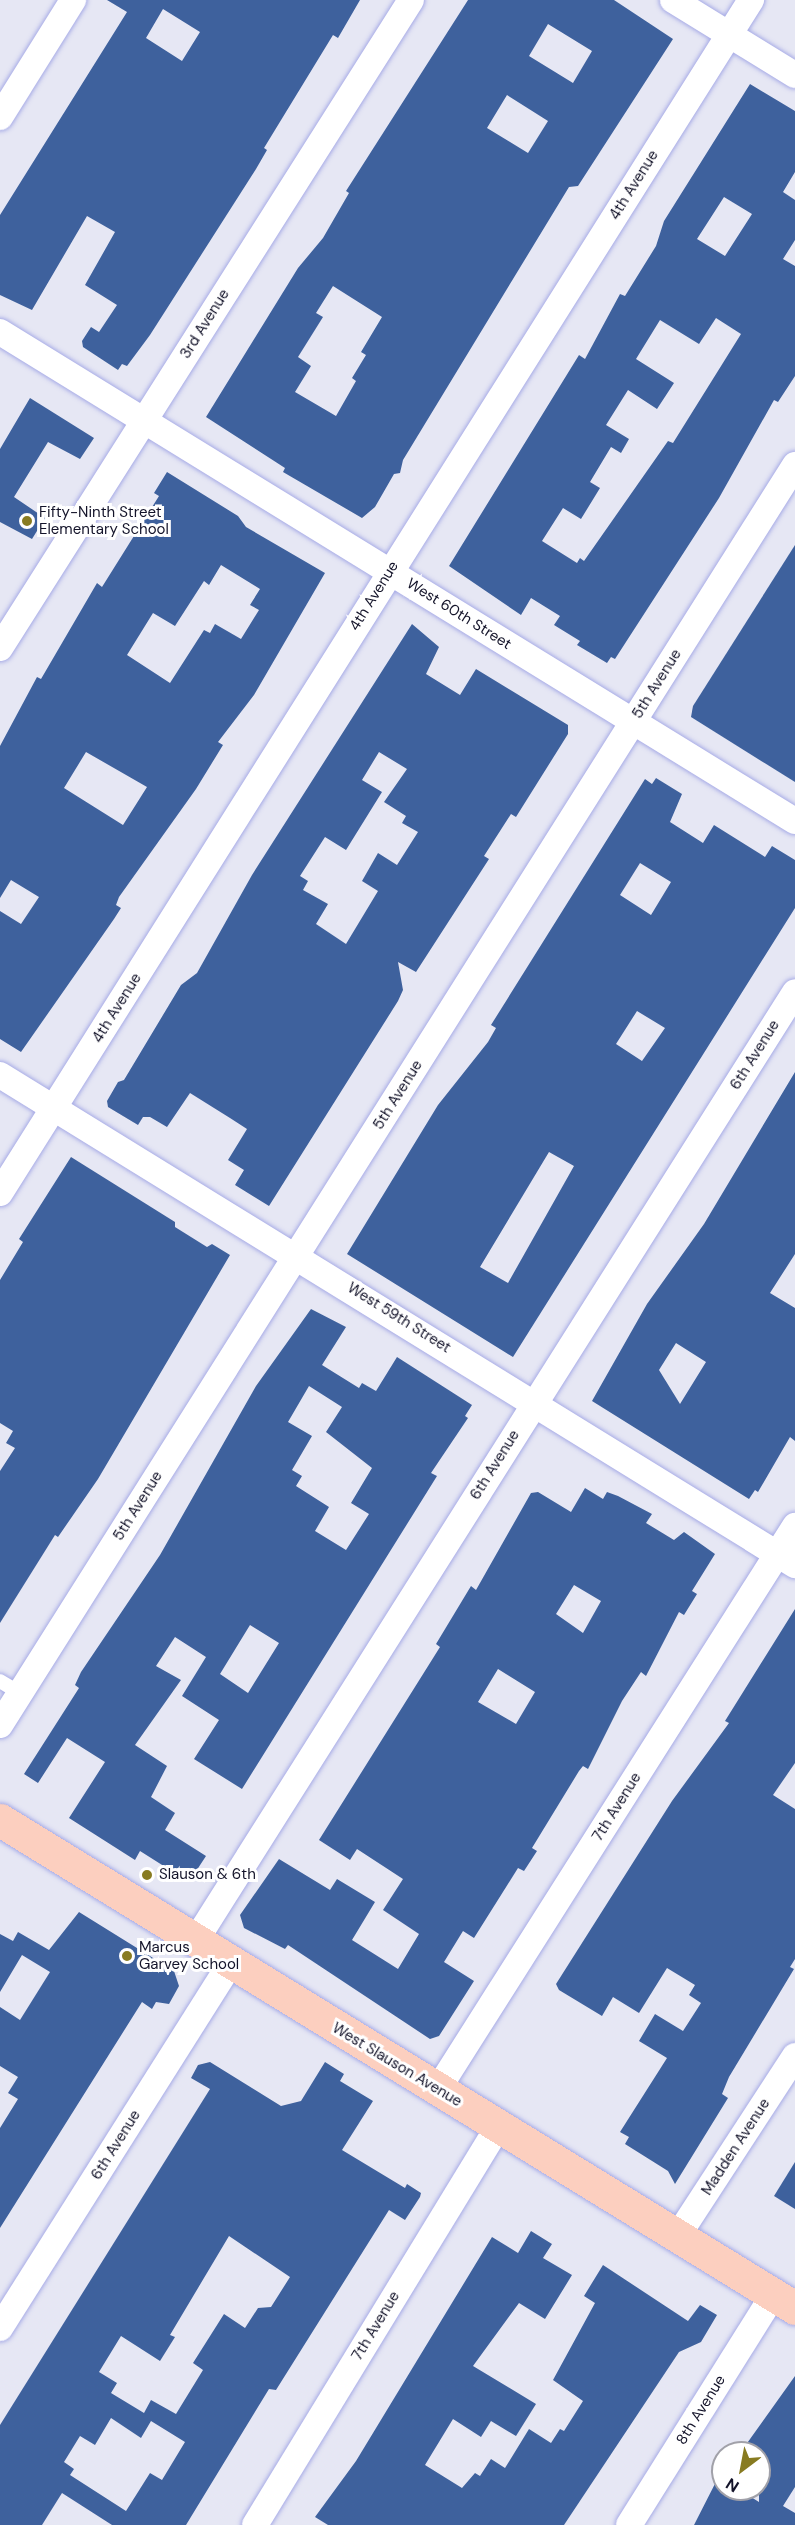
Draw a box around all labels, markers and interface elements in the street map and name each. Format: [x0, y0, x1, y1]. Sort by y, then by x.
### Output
street label: 4th Avenue [606, 147, 662, 223]
street label: 3rd Avenue [177, 286, 233, 362]
place label: Fifty-Ninth Street Elementary School [39, 503, 169, 538]
marker: Fifty-Ninth Street Elementary School [20, 514, 34, 528]
street label: 4th Avenue [346, 558, 402, 634]
street label: West 60th Street [403, 575, 515, 653]
street label: 5th Avenue [629, 646, 685, 722]
street label: 4th Avenue [89, 970, 145, 1046]
street label: 6th Avenue [726, 1017, 784, 1093]
street label: 5th Avenue [370, 1057, 426, 1133]
street label: West 59th Street [344, 1279, 454, 1357]
street label: 6th Avenue [466, 1427, 524, 1503]
street label: 5th Avenue [110, 1468, 166, 1544]
street label: 7th Avenue [589, 1769, 645, 1845]
place label: Slauson & 6th [159, 1866, 256, 1884]
marker: Slauson & 6th [140, 1868, 154, 1882]
place label: Marcus Garvey School [139, 1938, 239, 1973]
marker: Marcus Garvey School [120, 1949, 134, 1963]
street label: West Slauson Avenue [329, 2019, 465, 2111]
street label: Madden Avenue [698, 2095, 774, 2199]
street label: 6th Avenue [87, 2107, 145, 2183]
street label: 7th Avenue [348, 2288, 404, 2364]
street label: 8th Avenue [673, 2372, 729, 2448]
north arrow [711, 2441, 771, 2501]
text: N [722, 2473, 743, 2497]

